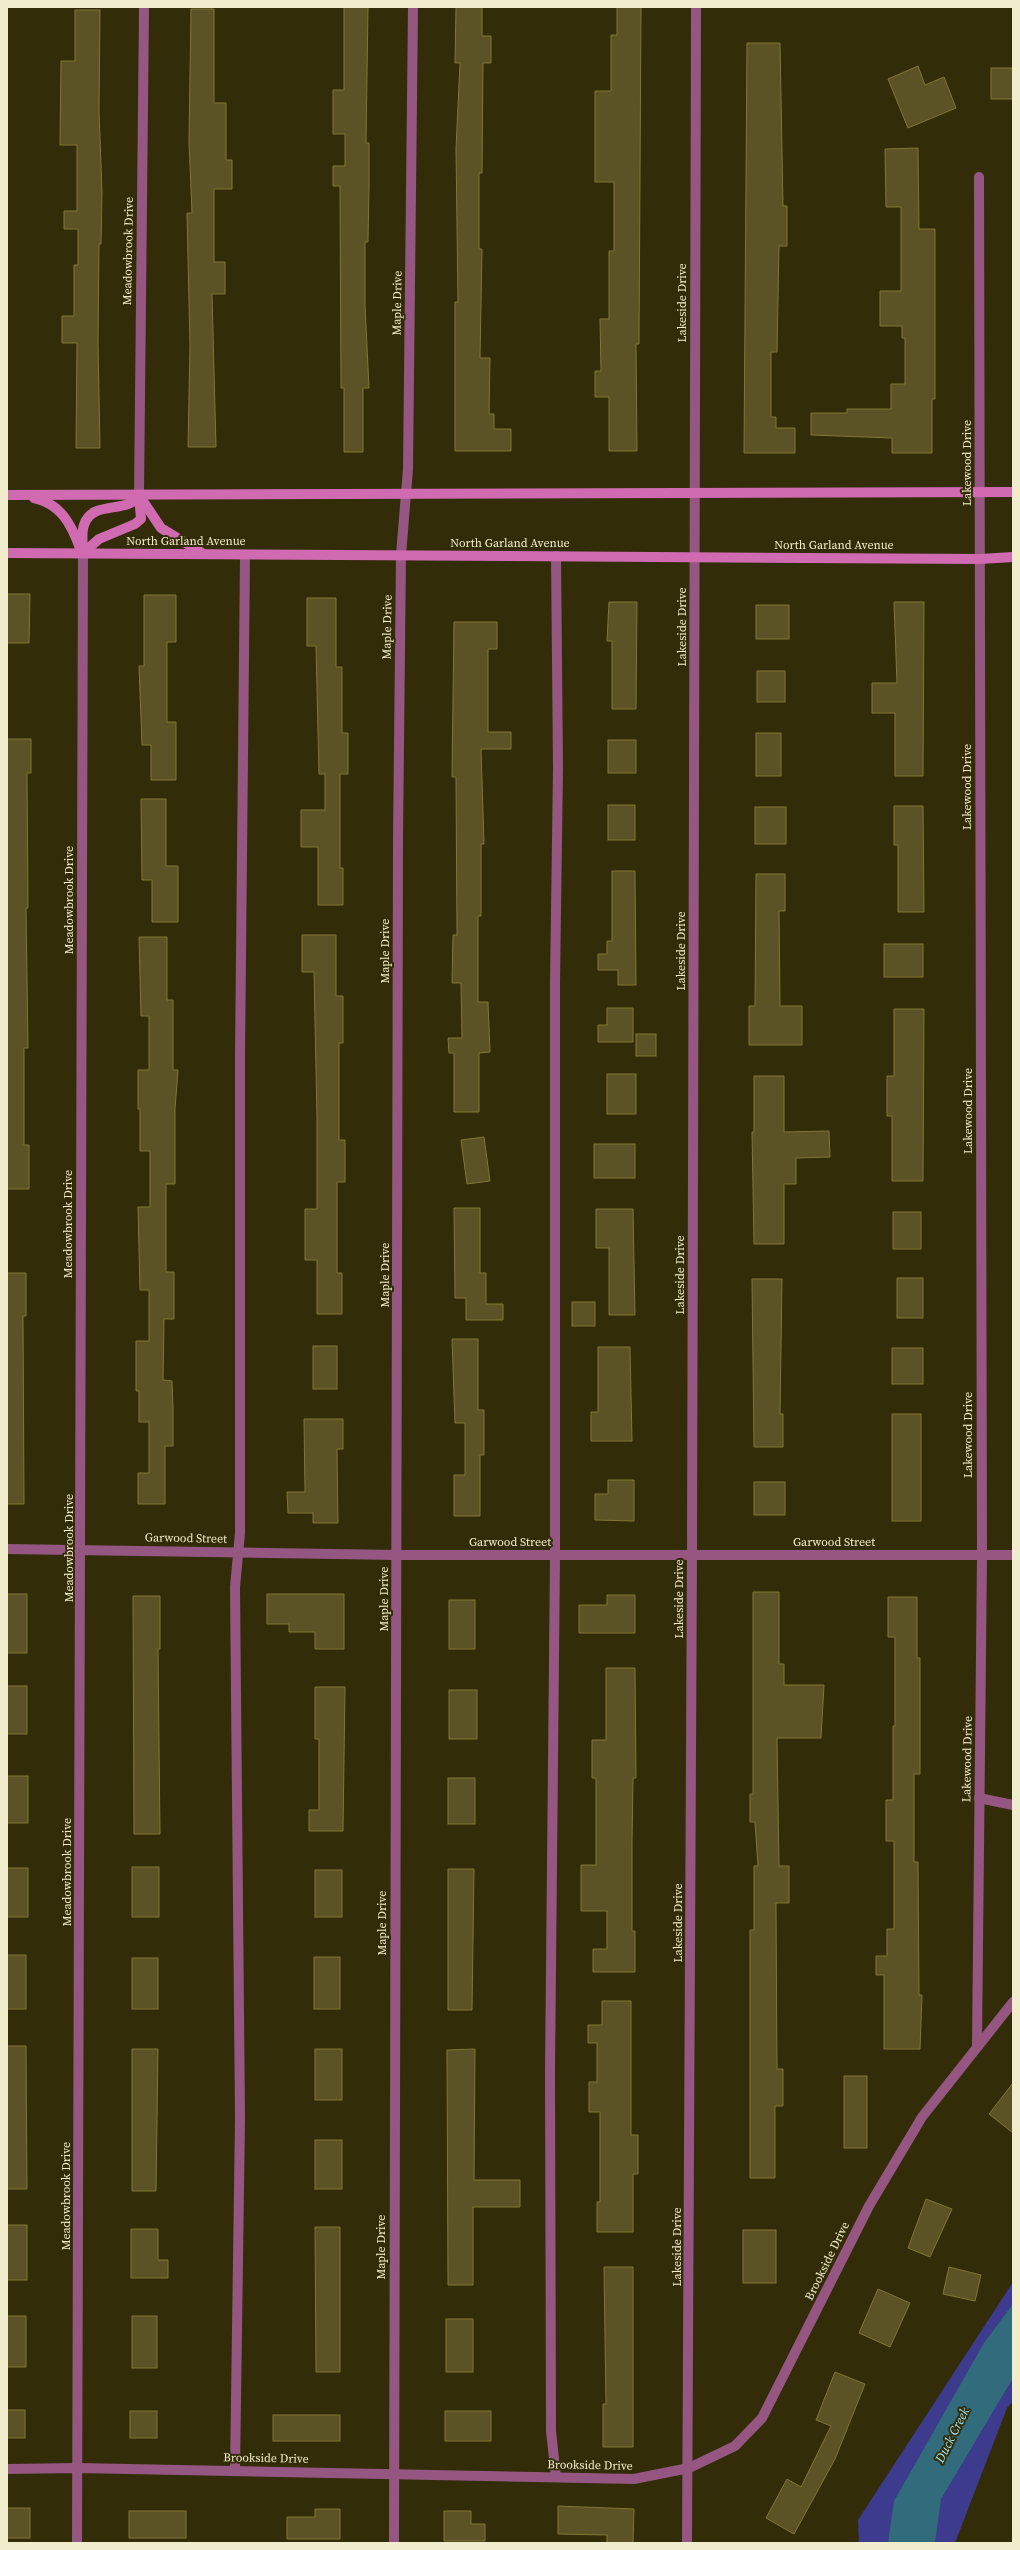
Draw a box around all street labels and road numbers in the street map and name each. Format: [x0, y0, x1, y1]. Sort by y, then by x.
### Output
street label: Meadowbrook Drive [119, 197, 137, 305]
street label: Lakeside Drive [674, 263, 690, 343]
street label: Maple Drive [388, 270, 406, 336]
street label: Lakewood Drive [959, 420, 975, 506]
street label: North Garland Avenue [126, 533, 246, 549]
street label: North Garland Avenue [450, 535, 570, 551]
street label: North Garland Avenue [774, 537, 894, 553]
street label: Lakeside Drive [674, 587, 690, 667]
street label: Maple Drive [378, 594, 396, 660]
street label: Lakewood Drive [959, 744, 975, 830]
street label: Meadowbrook Drive [61, 846, 77, 954]
street label: Lakeside Drive [673, 911, 689, 991]
street label: Maple Drive [377, 919, 393, 983]
street label: Lakewood Drive [960, 1068, 976, 1154]
street label: Meadowbrook Drive [60, 1170, 76, 1278]
street label: Lakeside Drive [672, 1235, 688, 1315]
street label: Maple Drive [377, 1243, 393, 1307]
street label: Lakewood Drive [960, 1392, 976, 1478]
street label: Meadowbrook Drive [61, 1494, 77, 1602]
street label: Garwood Street [145, 1529, 227, 1547]
street label: Garwood Street [469, 1534, 551, 1550]
street label: Garwood Street [793, 1534, 875, 1550]
street label: Lakeside Drive [671, 1559, 687, 1639]
street label: Maple Drive [376, 1567, 392, 1631]
street label: Lakewood Drive [958, 1716, 976, 1802]
street label: Meadowbrook Drive [59, 1818, 75, 1926]
street label: Lakeside Drive [670, 1883, 686, 1963]
street label: Maple Drive [374, 1891, 390, 1955]
street label: Meadowbrook Drive [58, 2142, 74, 2250]
street label: Lakeside Drive [669, 2207, 685, 2287]
street label: Maple Drive [373, 2215, 389, 2279]
street label: Brookside Drive [801, 2219, 853, 2303]
street label: Brookside Drive [223, 2449, 309, 2467]
street label: Brookside Drive [547, 2456, 633, 2474]

